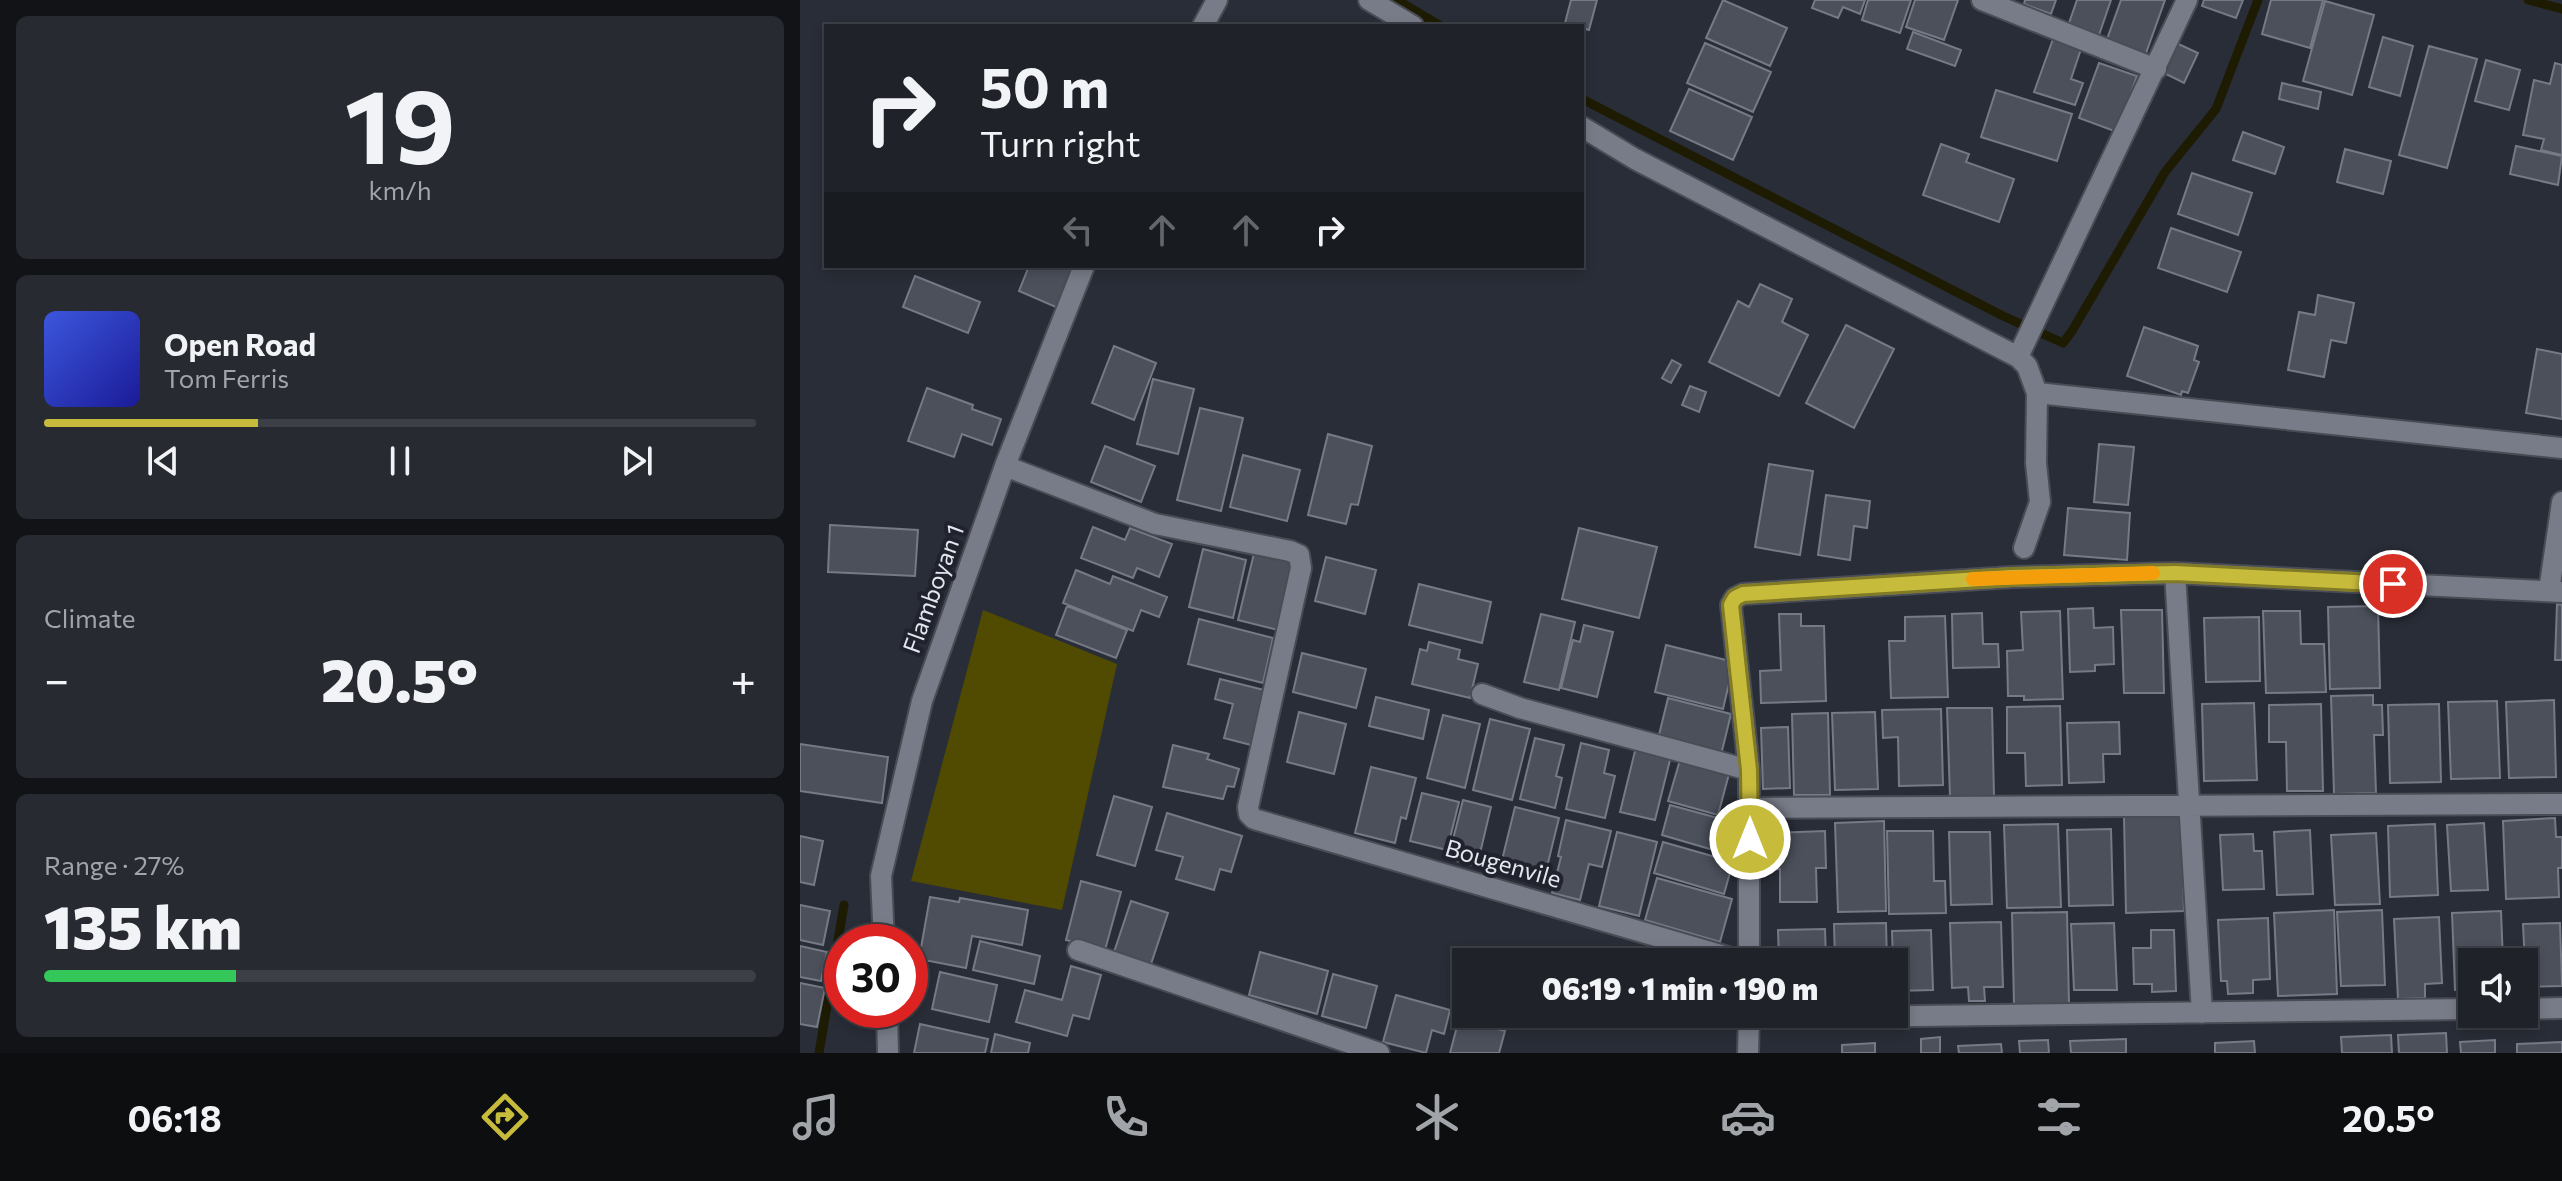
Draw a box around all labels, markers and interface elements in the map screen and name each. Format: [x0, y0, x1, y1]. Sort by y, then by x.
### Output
text: 50 m [980, 51, 1109, 120]
icon: right [848, 56, 952, 160]
text: 19 [344, 58, 456, 185]
text: Turn right [980, 120, 1141, 164]
text: km/h [368, 174, 432, 205]
icon: left [1056, 208, 1100, 252]
icon: ahead [1140, 208, 1184, 252]
icon: ahead [1224, 208, 1268, 252]
icon: right [1308, 208, 1352, 252]
text: Open Road [164, 325, 316, 362]
text: Tom Ferris [164, 362, 289, 393]
icon: previous [141, 439, 185, 483]
icon: pause [378, 439, 422, 483]
icon: next [615, 439, 659, 483]
street label: Flamboyan 1 [896, 520, 969, 657]
pin [2359, 550, 2427, 618]
icon: arrive [2371, 562, 2415, 606]
text: Climate [44, 602, 136, 633]
text: 20.5° [321, 641, 478, 714]
text: − [44, 651, 69, 705]
text: + [730, 651, 756, 705]
position arrow [1708, 797, 1792, 881]
street label: Bougenvile [1442, 832, 1565, 893]
text: Range · 27% [44, 849, 184, 880]
text: 135 km [44, 888, 242, 961]
speed limit sign: 30 [824, 924, 928, 1028]
map controls [2458, 948, 2538, 1028]
button: sound [2458, 948, 2538, 1028]
text: 06:19 · 1 min · 190 m [1542, 969, 1818, 1006]
icon: directions [477, 1089, 533, 1145]
icon: music [788, 1089, 844, 1145]
icon: phone [1098, 1089, 1154, 1145]
icon: climate [1409, 1089, 1465, 1145]
icon: car [1720, 1089, 1776, 1145]
icon: filters [2031, 1089, 2087, 1145]
text: 06:18 [127, 1095, 222, 1139]
text: 20.5° [2342, 1095, 2435, 1139]

